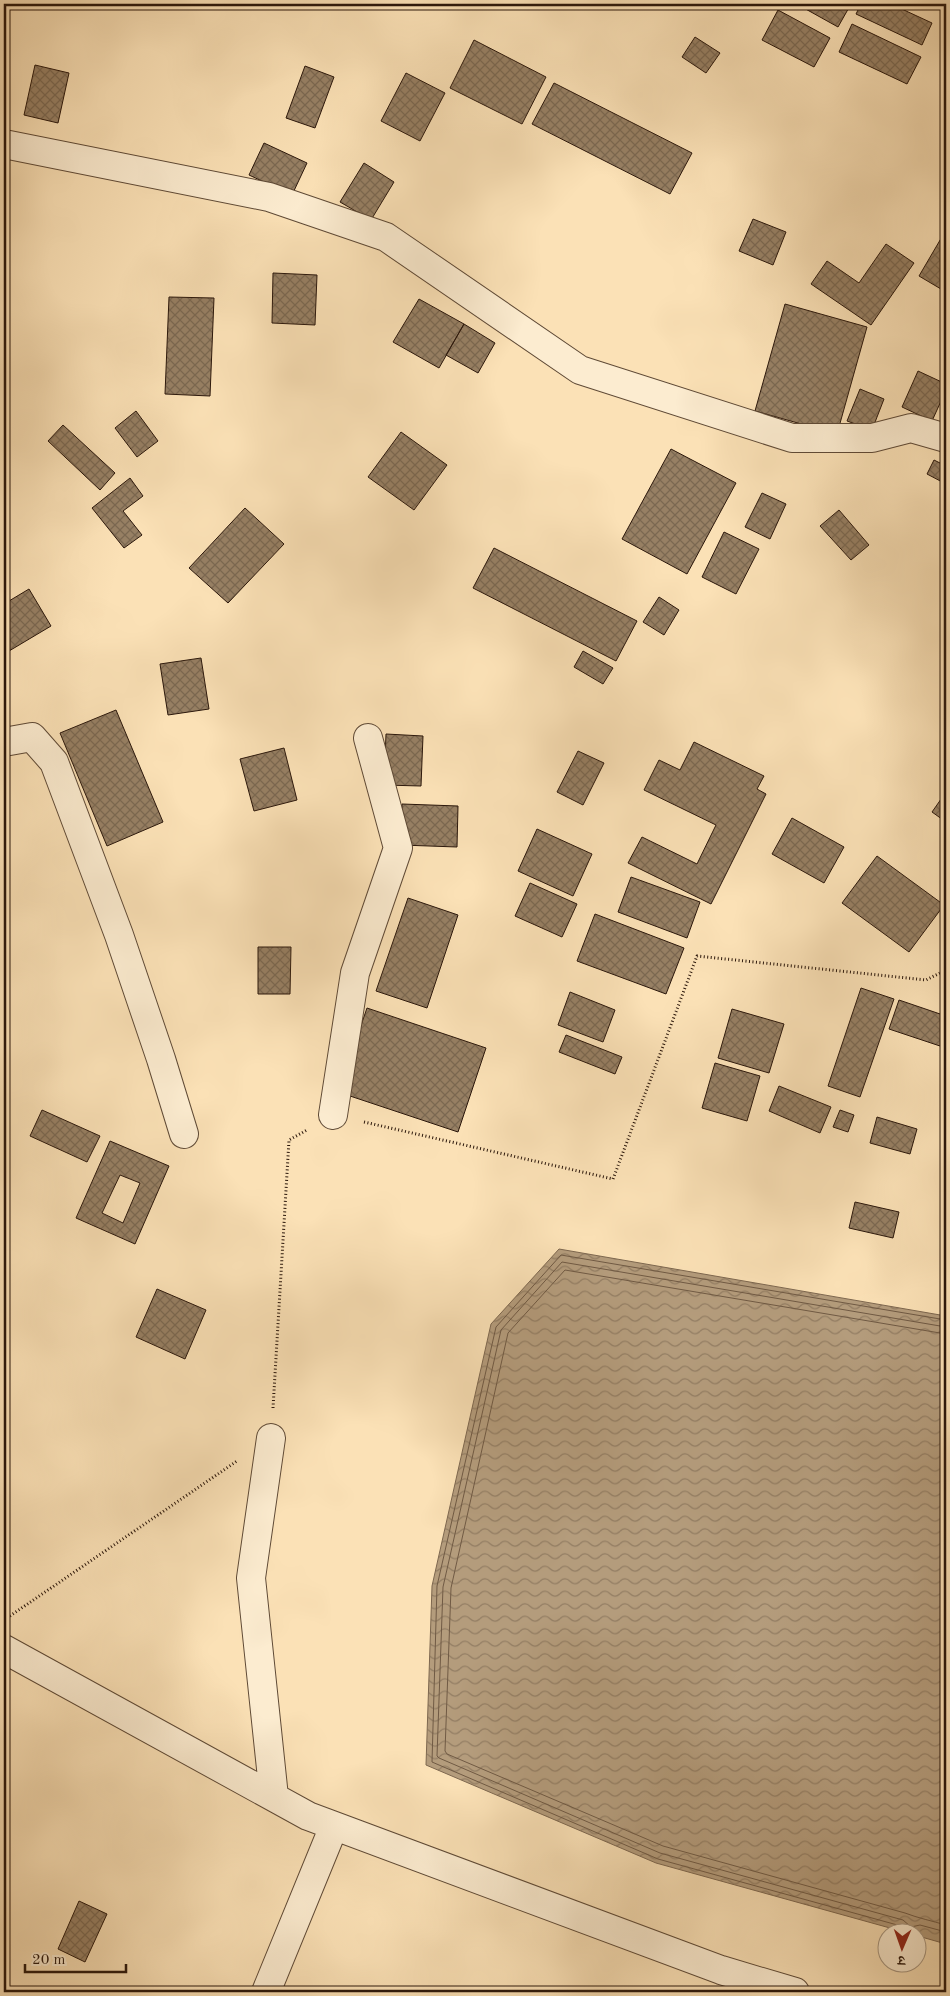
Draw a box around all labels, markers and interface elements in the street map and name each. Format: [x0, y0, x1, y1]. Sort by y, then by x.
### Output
north arrow [878, 1924, 928, 1974]
scale bar [25, 1941, 126, 1973]
text: 20 m [32, 1953, 66, 1968]
text: उ [897, 1953, 906, 1967]

